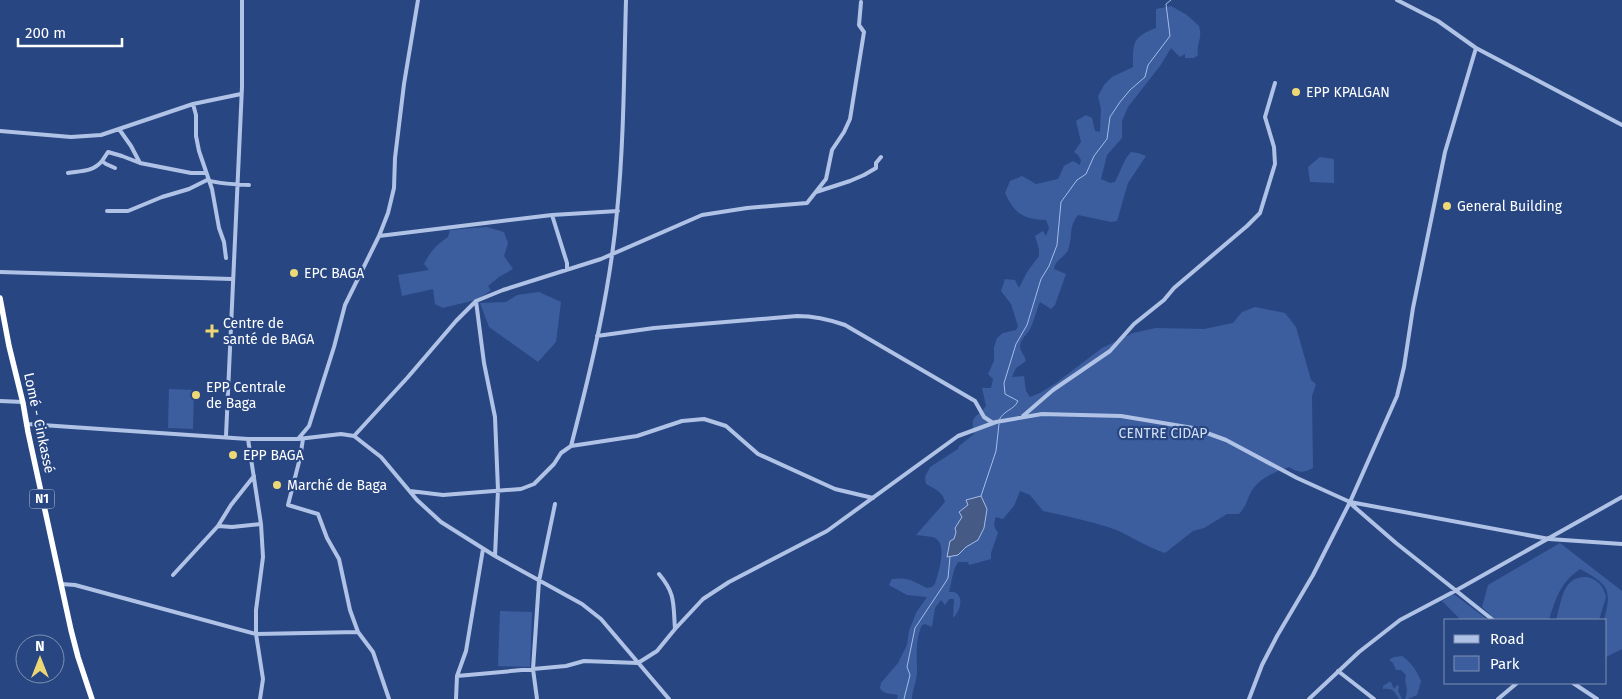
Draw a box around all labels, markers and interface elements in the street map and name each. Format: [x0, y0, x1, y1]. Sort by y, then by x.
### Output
scale bar [18, 15, 121, 47]
text: 200 m [25, 24, 66, 42]
place label: EPP KPALGAN [1306, 84, 1390, 101]
marker: EPP KPALGAN [1290, 86, 1302, 98]
place label: General Building [1457, 198, 1563, 215]
marker: General Building [1441, 200, 1453, 212]
place label: EPC BAGA [304, 265, 364, 282]
marker: EPC BAGA [288, 267, 300, 279]
place label: Centre de santé de BAGA [223, 315, 314, 348]
marker: Centre de santé de BAGA [205, 324, 219, 338]
street label: Lomé - Cinkassé [20, 371, 58, 475]
place label: EPP Centrale de Baga [206, 379, 286, 412]
marker: EPP Centrale de Baga [190, 389, 202, 401]
park label: CENTRE CIDAP [1119, 425, 1207, 442]
place label: EPP BAGA [243, 447, 304, 464]
marker: EPP BAGA [227, 449, 239, 461]
place label: Marché de Baga [287, 477, 387, 494]
marker: Marché de Baga [271, 479, 283, 491]
road number: N1 [30, 489, 54, 508]
legend [1444, 619, 1607, 684]
text: Road [1490, 630, 1525, 648]
north arrow [15, 634, 65, 684]
text: N [35, 638, 45, 655]
text: Park [1490, 655, 1520, 673]

